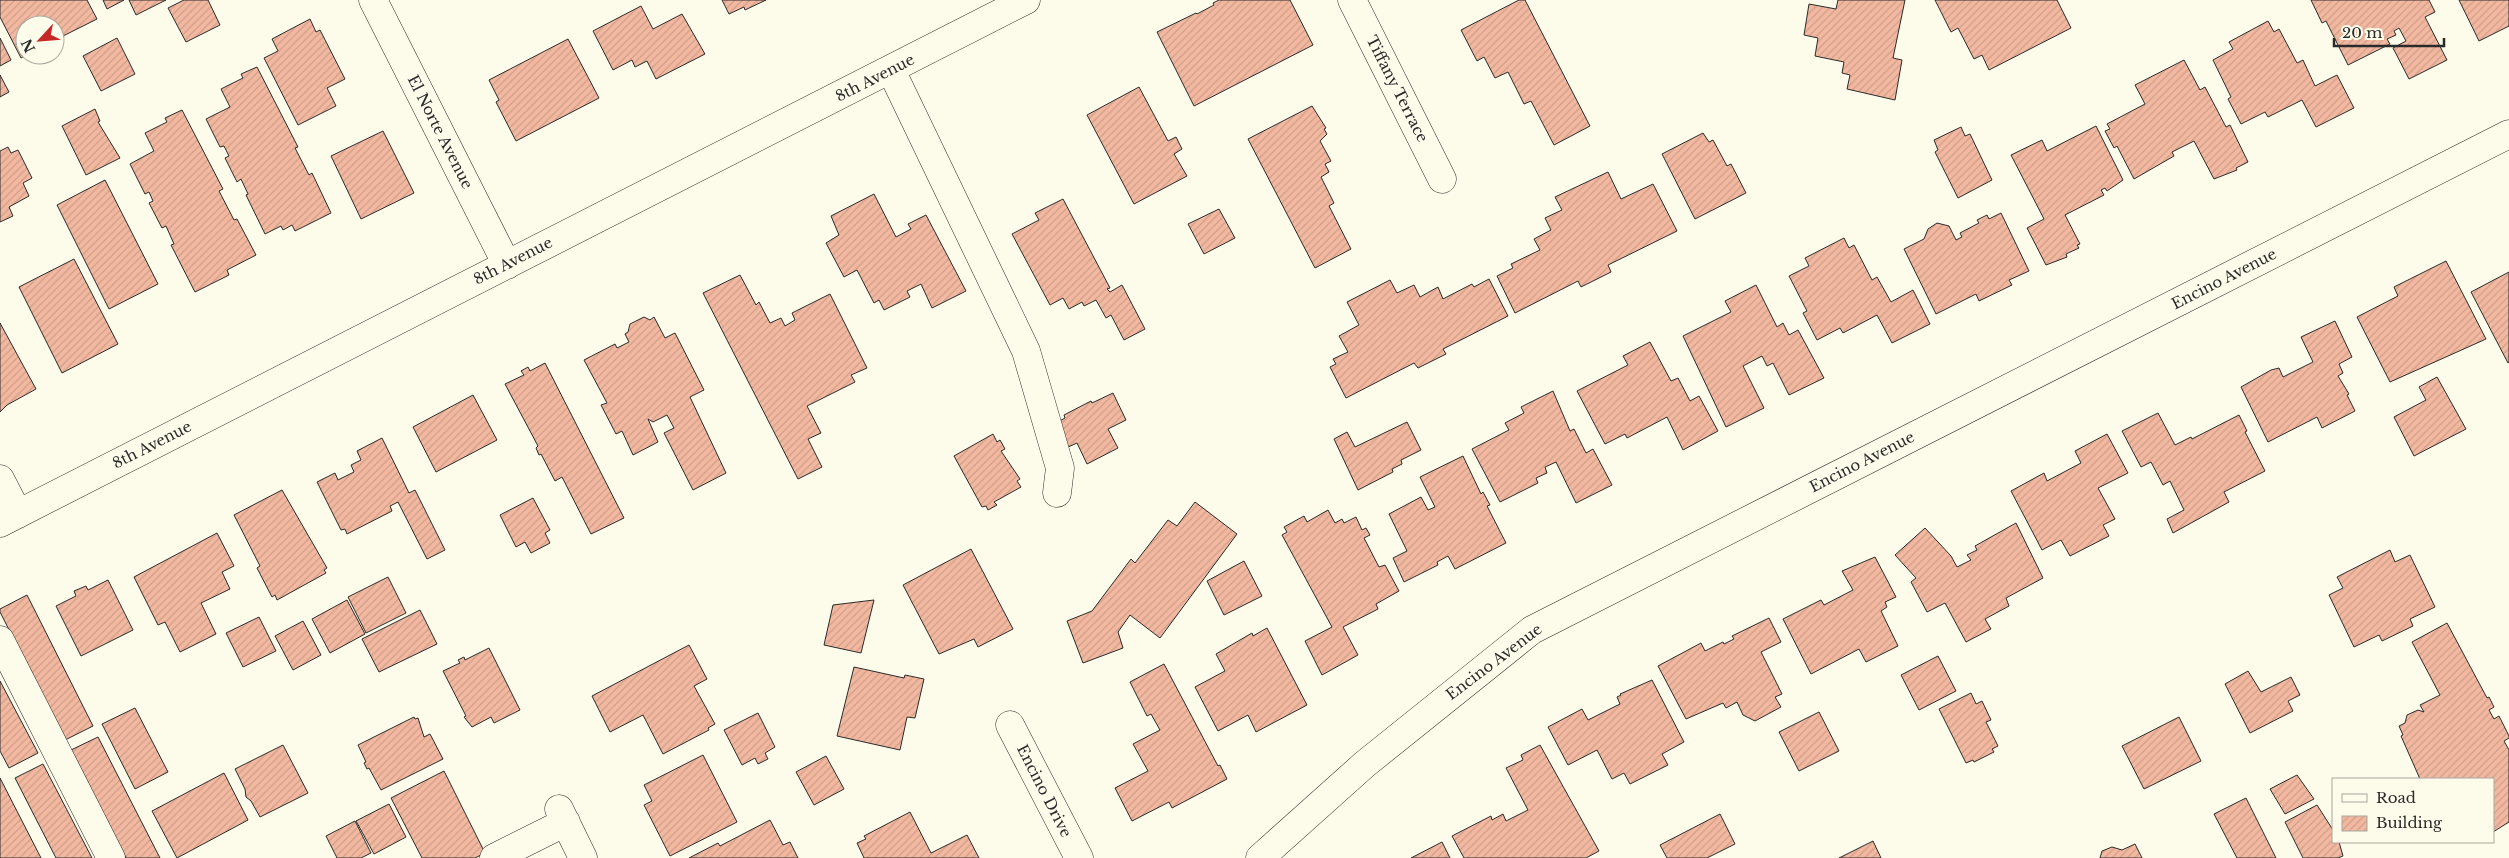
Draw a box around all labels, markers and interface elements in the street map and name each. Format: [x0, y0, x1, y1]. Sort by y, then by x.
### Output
north arrow [15, 15, 65, 65]
scale bar [2334, 15, 2444, 47]
text: 20 m [2342, 23, 2382, 42]
street label: Tiffany Terrace [1362, 32, 1433, 145]
text: N [17, 36, 39, 56]
street label: 8th Avenue [832, 50, 917, 106]
street label: El Norte Avenue [404, 72, 477, 192]
street label: 8th Avenue [470, 233, 555, 289]
street label: Encino Avenue [2168, 244, 2279, 313]
street label: 8th Avenue [109, 417, 194, 473]
street label: Encino Avenue [1806, 427, 1917, 496]
street label: Encino Avenue [1442, 619, 1545, 704]
street label: Encino Drive [1013, 741, 1076, 840]
legend [2332, 778, 2494, 843]
text: Road [2376, 788, 2416, 807]
text: Building [2376, 813, 2443, 832]

